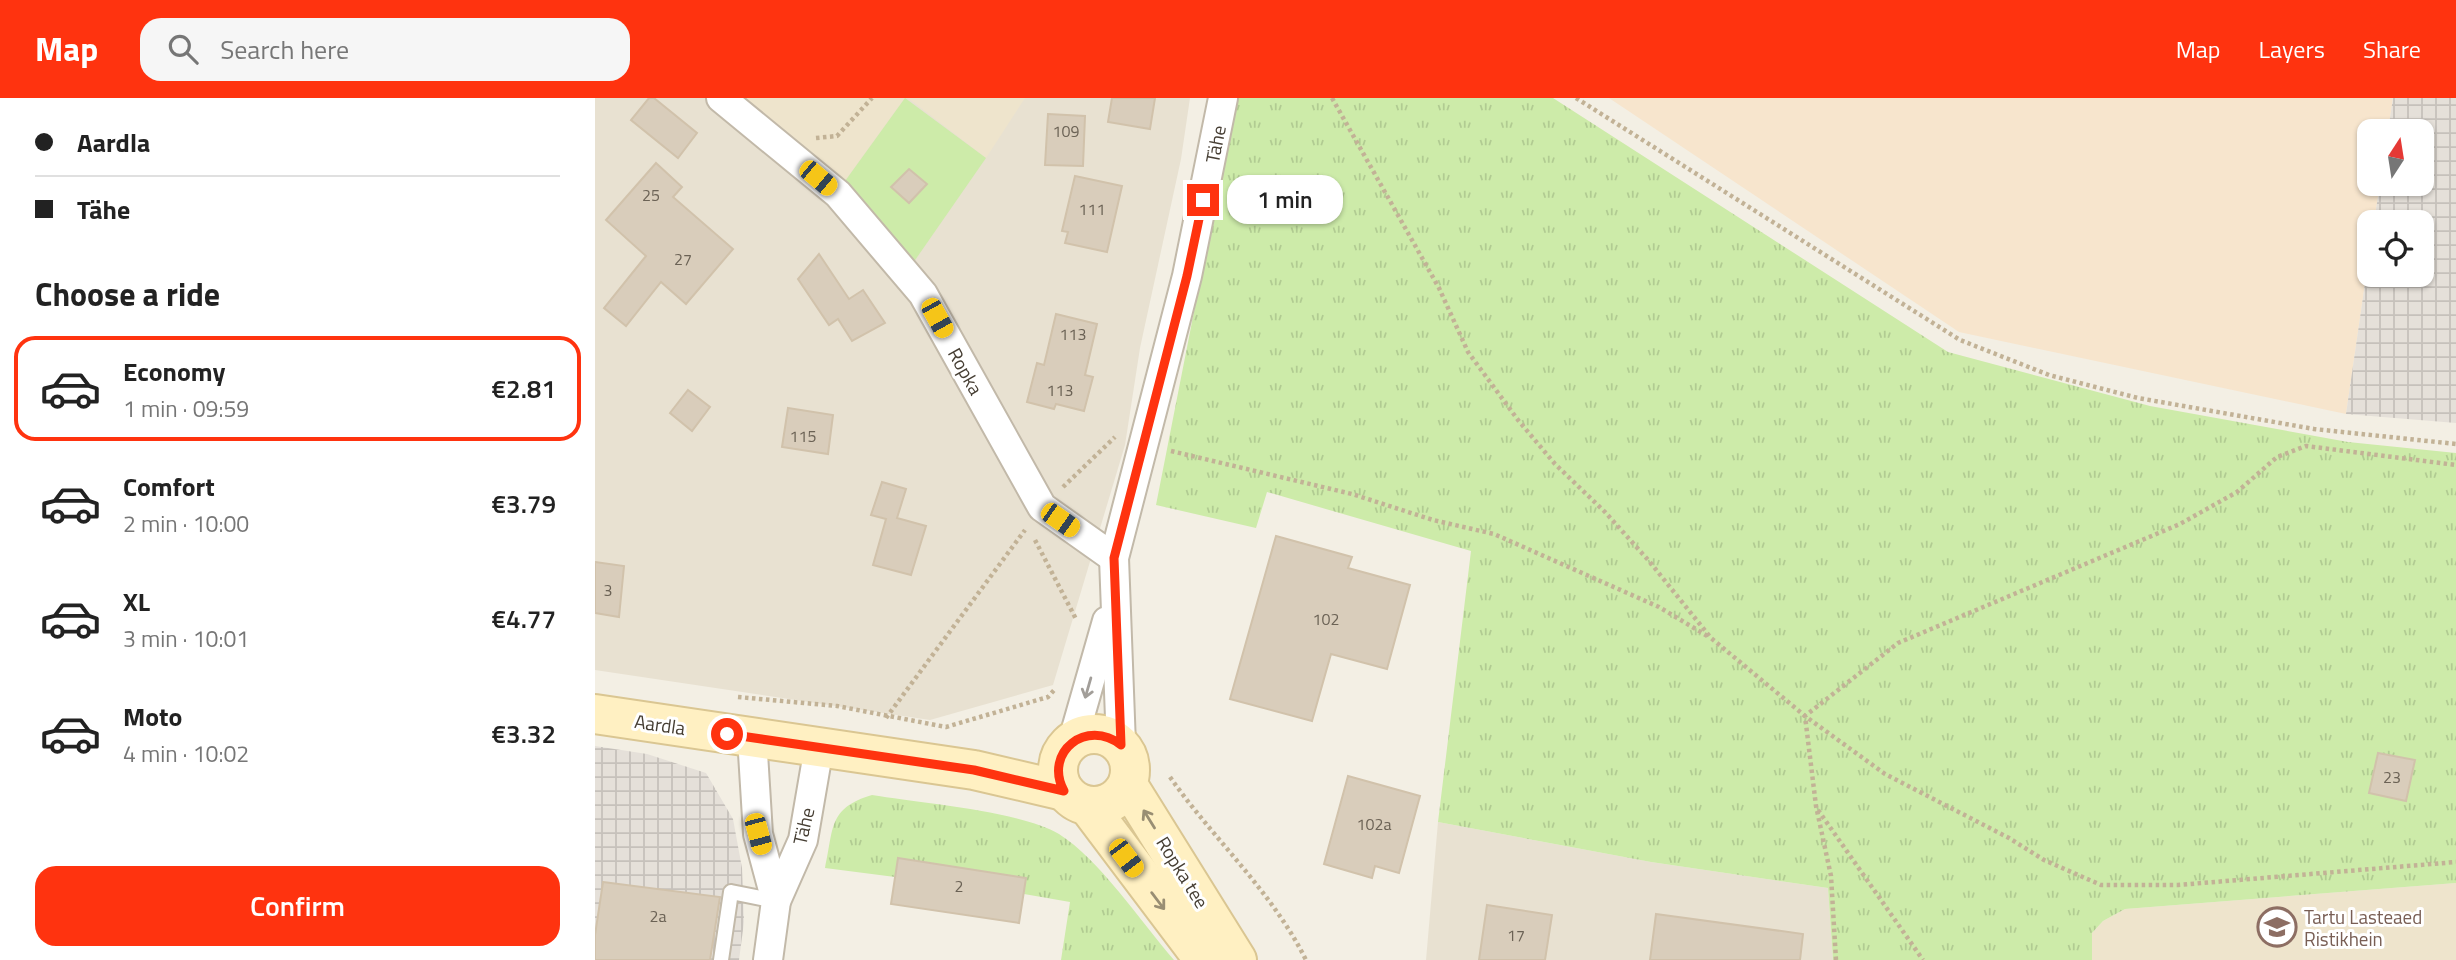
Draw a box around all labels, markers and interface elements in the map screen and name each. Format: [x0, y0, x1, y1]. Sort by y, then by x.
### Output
search box [140, 18, 630, 81]
text: Map [35, 24, 98, 74]
icon: search [164, 30, 202, 68]
text: Search here [220, 30, 349, 69]
text: Map [2176, 31, 2221, 67]
text: Layers [2259, 31, 2325, 67]
text: Share [2363, 31, 2421, 67]
house number: 109 [1053, 119, 1079, 143]
north arrow [2357, 119, 2434, 196]
map controls [2357, 119, 2434, 287]
text: Aardla [77, 123, 150, 162]
street label: Tähe [1197, 123, 1233, 165]
car [796, 156, 841, 200]
callout: 1 min [1227, 176, 1343, 224]
text: 1 min [1257, 182, 1313, 217]
house number: 25 [642, 183, 660, 207]
route end [1187, 184, 1219, 216]
text: Tähe [77, 190, 130, 229]
house number: 111 [1079, 197, 1105, 221]
button: locate [2357, 210, 2434, 287]
house number: 27 [674, 247, 692, 271]
text: Choose a ride [35, 270, 220, 318]
car [918, 295, 957, 341]
house number: 113 [1060, 322, 1086, 346]
street label: Ropka [941, 342, 991, 400]
text: Economy [123, 352, 225, 391]
icon: car [39, 357, 102, 420]
text: €2.81 [492, 369, 556, 408]
house number: 113 [1047, 378, 1073, 402]
text: 1 min · 09:59 [123, 391, 249, 426]
house number: 115 [790, 424, 816, 448]
text: Comfort [123, 467, 215, 506]
icon: car [39, 472, 102, 535]
text: €3.79 [492, 484, 556, 523]
car [1037, 499, 1084, 541]
text: 2 min · 10:00 [123, 506, 249, 541]
house number: 3 [604, 578, 612, 602]
text: XL [123, 582, 150, 621]
icon: car [39, 587, 102, 650]
text: €4.77 [492, 599, 556, 638]
house number: 102 [1313, 607, 1339, 631]
text: 3 min · 10:01 [123, 621, 249, 656]
one-way arrow [1081, 677, 1094, 699]
text: Moto [123, 697, 182, 736]
icon: car [39, 702, 102, 765]
street label: Aardla [633, 706, 688, 742]
text: €3.32 [492, 714, 556, 753]
route start [711, 718, 743, 750]
text: 4 min · 10:02 [123, 736, 249, 771]
house number: 23 [2383, 765, 2401, 789]
street label: Tähe [785, 804, 821, 848]
one-way arrow [1142, 810, 1156, 829]
car [743, 811, 774, 857]
house number: 102a [1357, 812, 1391, 836]
street label: Ropka tee [1149, 830, 1217, 914]
car [1105, 835, 1148, 881]
button: Confirm [35, 866, 560, 946]
house number: 2 [955, 874, 963, 898]
one-way arrow [1150, 891, 1165, 910]
place label: Tartu Lasteaed Ristikhein [2304, 902, 2422, 953]
house number: 2a [650, 904, 666, 928]
school or university icon: Tartu Lasteaed Ristikhein [2256, 906, 2298, 948]
house number: 17 [1507, 923, 1525, 947]

